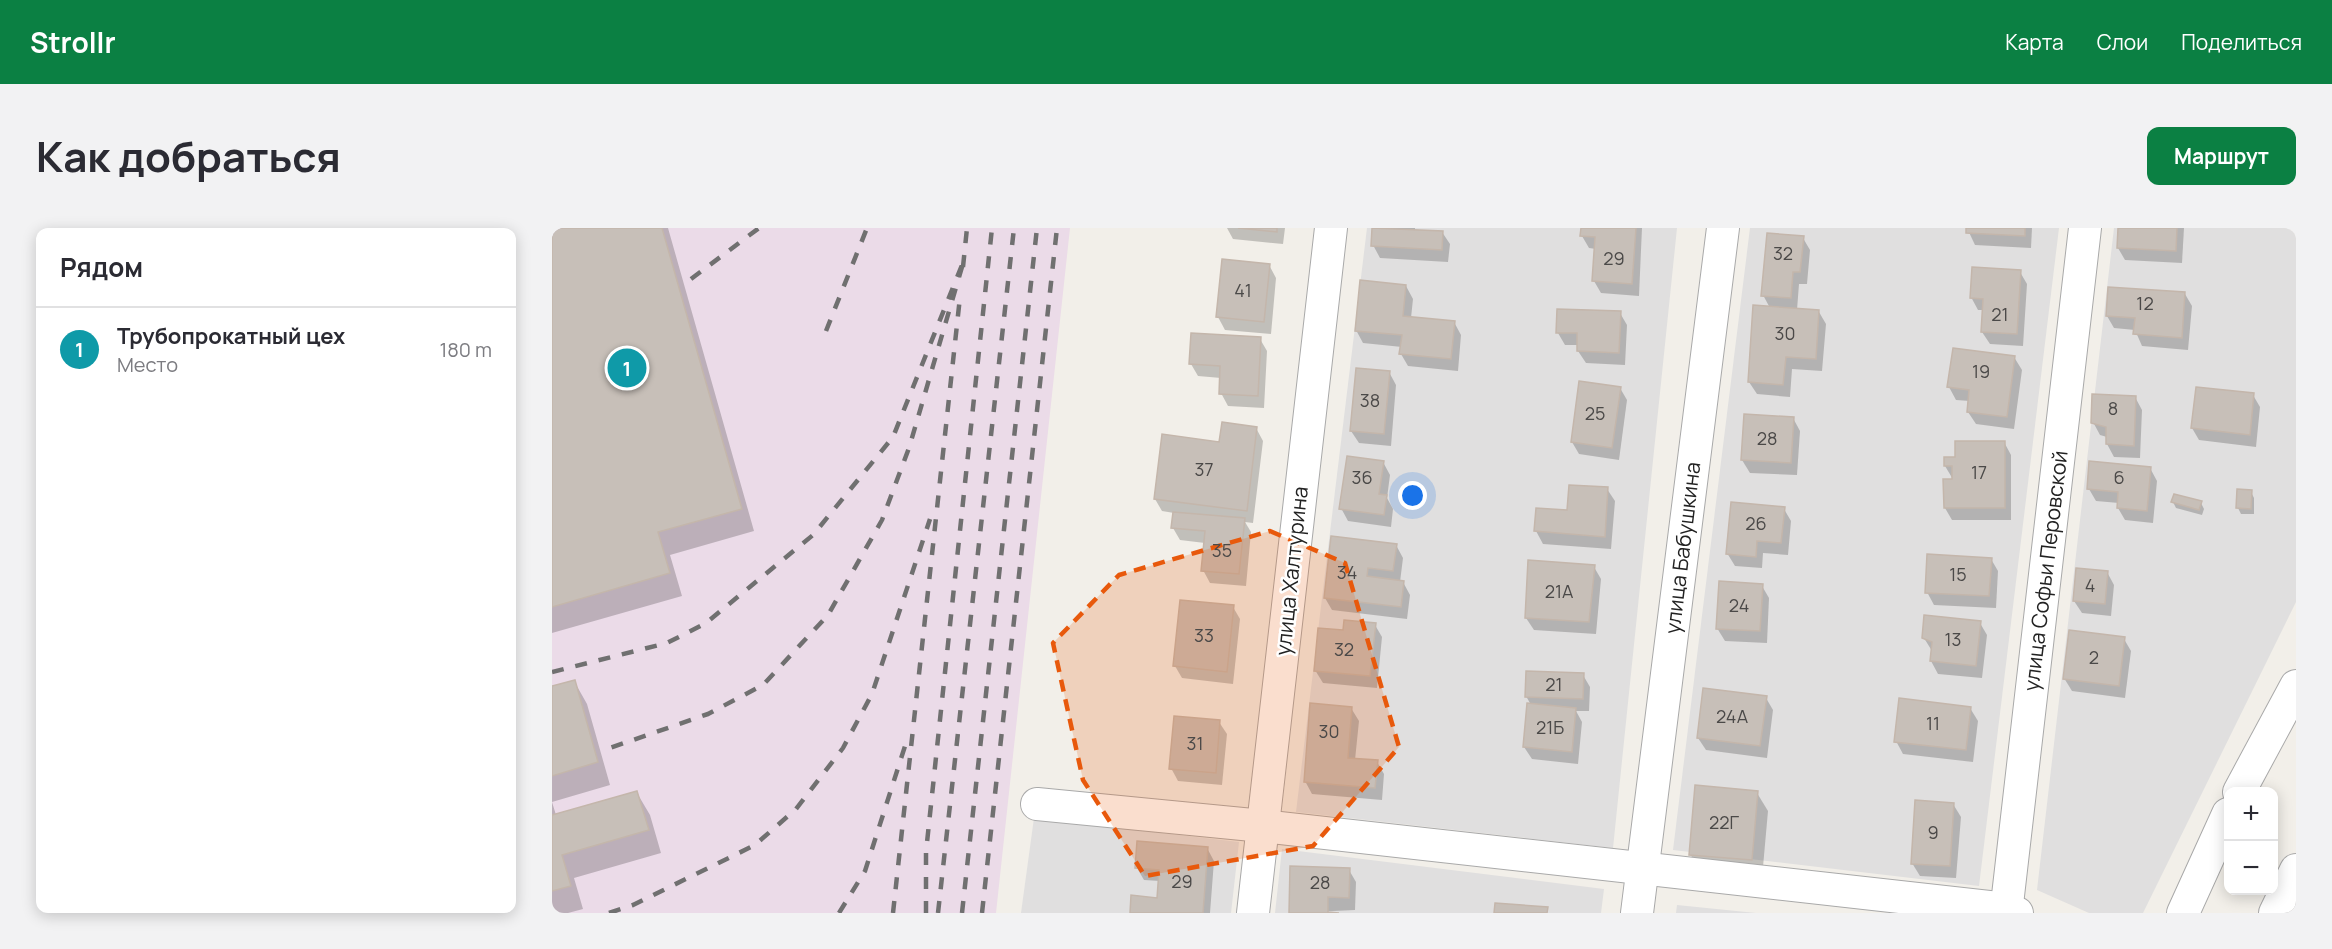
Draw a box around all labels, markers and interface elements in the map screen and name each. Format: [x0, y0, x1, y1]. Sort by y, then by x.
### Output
text: Strollr [30, 23, 116, 61]
text: Карта [2005, 28, 2064, 56]
text: Слои [2097, 28, 2148, 56]
text: Поделиться [2181, 28, 2302, 56]
text: Как добраться [36, 127, 341, 185]
button: Маршрут [2147, 127, 2296, 185]
house number: 32 [1773, 241, 1793, 265]
house number: 29 [1603, 246, 1625, 270]
text: Рядом [60, 249, 143, 285]
house number: 41 [1234, 278, 1252, 302]
house number: 12 [2136, 291, 2154, 315]
house number: 21 [1991, 302, 2009, 326]
text: Трубопрокатный цех [117, 321, 345, 351]
house number: 30 [1775, 321, 1795, 345]
text: 1 [75, 336, 84, 363]
text: 180 m [439, 336, 492, 363]
pin: 1 [608, 346, 646, 390]
text: Место [117, 351, 178, 378]
house number: 19 [1972, 359, 1990, 383]
house number: 38 [1360, 388, 1380, 412]
house number: 8 [2108, 396, 2118, 420]
house number: 25 [1585, 401, 1605, 425]
house number: 28 [1757, 426, 1777, 450]
street label: улица Софьи Перовской [2016, 449, 2074, 693]
house number: 37 [1195, 457, 1214, 481]
street label: улица Бабушкина [1658, 460, 1706, 636]
house number: 17 [1971, 460, 1987, 484]
house number: 36 [1351, 465, 1373, 489]
house number: 6 [2113, 465, 2125, 489]
your location [1398, 481, 1427, 510]
street label: улица Халтурина [1268, 485, 1314, 657]
house number: 26 [1745, 511, 1767, 535]
house number: 35 [1212, 538, 1232, 562]
house number: 34 [1337, 560, 1357, 584]
house number: 15 [1949, 562, 1967, 586]
house number: 4 [2085, 573, 2095, 597]
house number: 21А [1545, 579, 1574, 603]
house number: 24 [1729, 593, 1749, 617]
house number: 33 [1194, 623, 1214, 647]
house number: 13 [1945, 627, 1961, 651]
house number: 32 [1334, 637, 1354, 661]
house number: 2 [2089, 645, 2099, 669]
house number: 21 [1545, 672, 1563, 696]
house number: 24А [1716, 704, 1749, 728]
house number: 11 [1926, 711, 1940, 735]
house number: 21Б [1536, 715, 1564, 739]
house number: 30 [1319, 719, 1339, 743]
house number: 31 [1187, 731, 1203, 755]
map controls [2224, 787, 2278, 895]
button: + [2224, 787, 2278, 841]
house number: 22Г [1709, 810, 1739, 834]
house number: 9 [1927, 820, 1939, 844]
button: − [2224, 841, 2278, 895]
house number: 29 [1171, 869, 1193, 893]
house number: 28 [1310, 870, 1330, 894]

